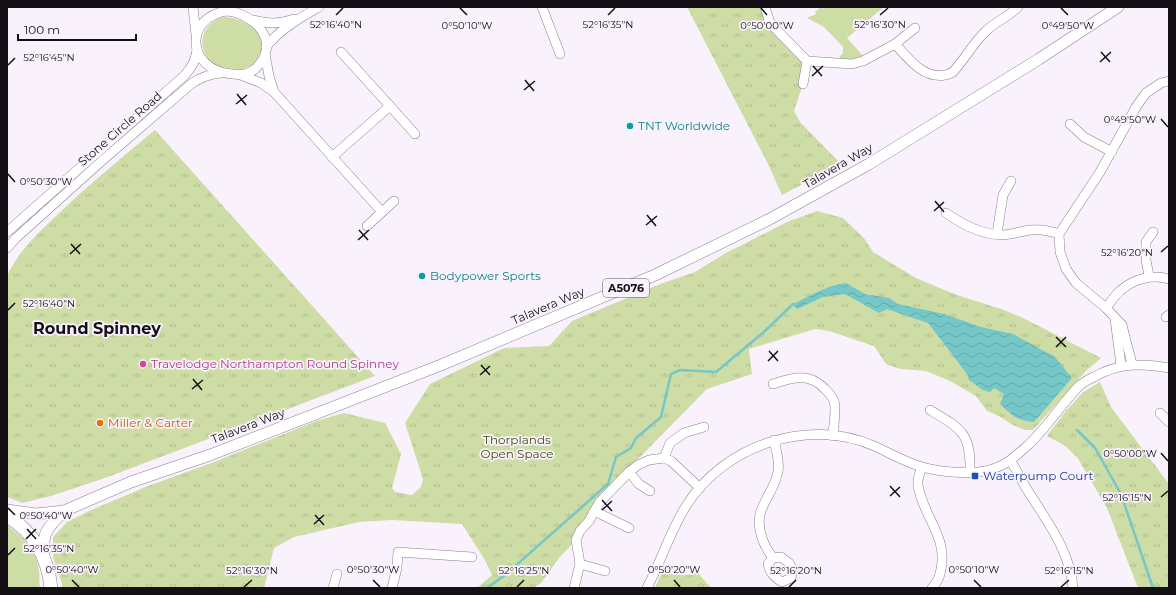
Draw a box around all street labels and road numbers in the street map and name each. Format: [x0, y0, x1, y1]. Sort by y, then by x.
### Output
street label: Stone Circle Road [75, 88, 165, 169]
street label: Talavera Way [800, 139, 876, 192]
road number: A5076 [603, 279, 649, 297]
street label: Talavera Way [509, 283, 587, 328]
street label: Talavera Way [209, 404, 287, 447]

